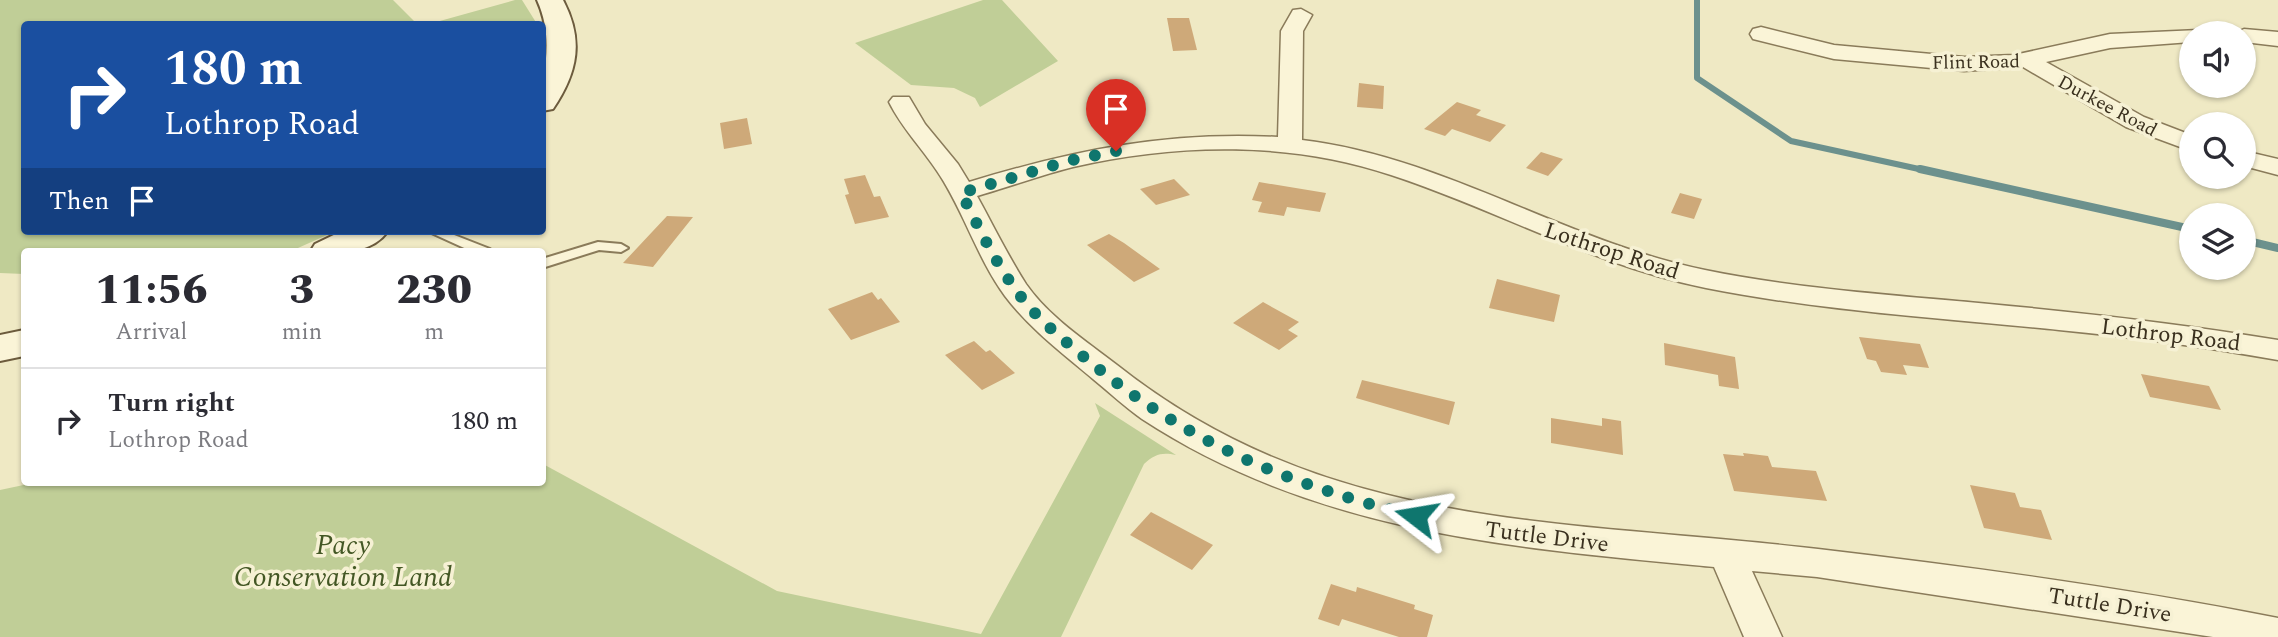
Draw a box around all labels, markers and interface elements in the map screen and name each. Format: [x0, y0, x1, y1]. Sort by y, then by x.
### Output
map controls [2179, 21, 2256, 280]
button: sound [2179, 21, 2256, 98]
text: 180 m [164, 32, 303, 107]
street label: Flint Road [1932, 47, 2020, 78]
icon: right [49, 49, 140, 140]
street label: Durkee Road [2052, 68, 2162, 145]
pin [1086, 79, 1146, 151]
icon: arrive [1097, 90, 1135, 128]
text: Lothrop Road [164, 100, 360, 149]
button: search [2179, 112, 2256, 189]
text: Then [49, 181, 109, 221]
icon: arrive [123, 182, 161, 220]
button: layers [2179, 203, 2256, 280]
street label: Lothrop Road [1539, 213, 1684, 290]
text: 11:56 [95, 259, 208, 322]
text: 3 [289, 259, 315, 322]
text: 230 [396, 259, 472, 322]
street label: Lothrop Road [2099, 310, 2243, 361]
text: Arrival [116, 315, 187, 350]
text: min [282, 315, 322, 350]
text: m [424, 315, 444, 350]
text: Turn right [108, 383, 235, 423]
text: 180 m [450, 401, 518, 441]
icon: right [49, 402, 87, 440]
text: Lothrop Road [108, 423, 249, 458]
position arrow [1379, 479, 1453, 553]
street label: Tuttle Drive [1483, 513, 1611, 562]
park label: Pacy Conservation Land [234, 524, 452, 599]
street label: Tuttle Drive [2046, 578, 2174, 632]

